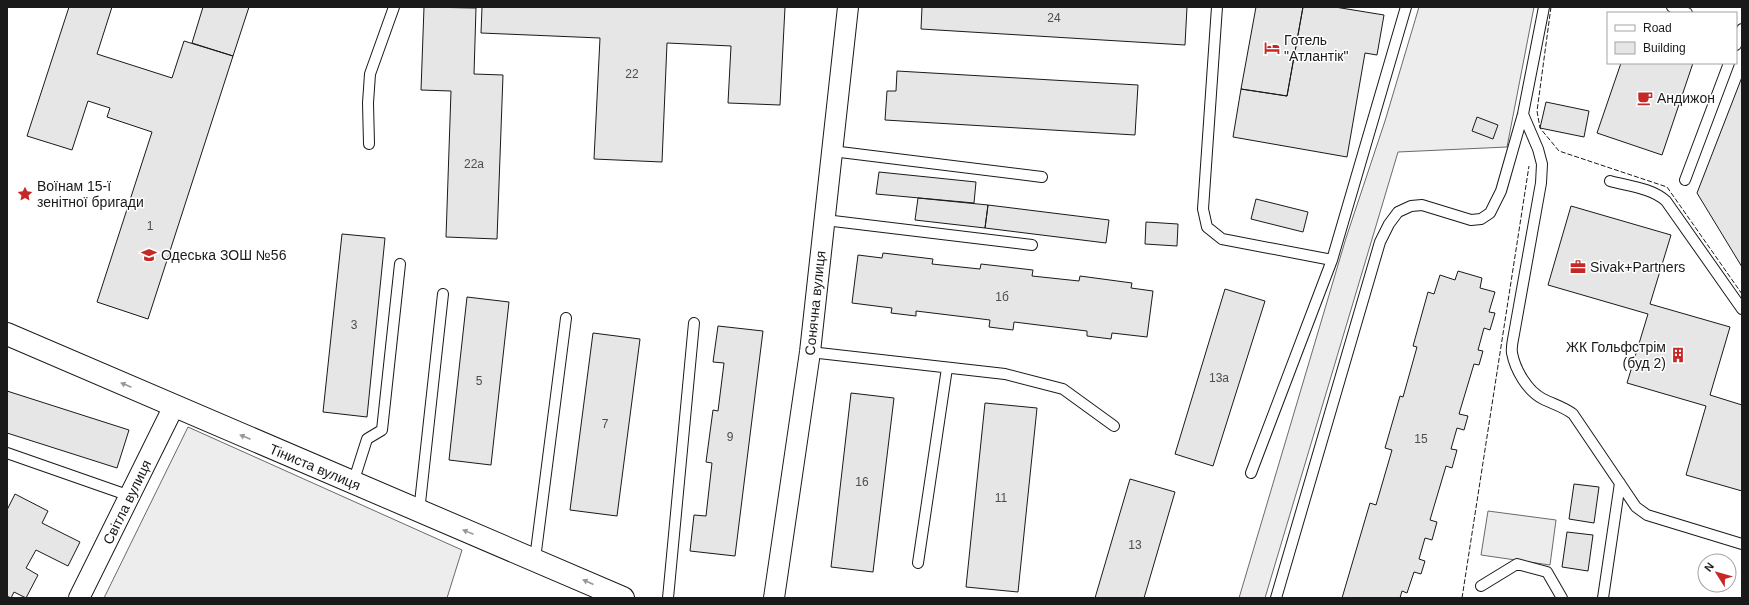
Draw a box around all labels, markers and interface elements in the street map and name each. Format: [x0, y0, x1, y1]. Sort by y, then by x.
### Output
house number: 24 [1047, 11, 1061, 25]
legend [1607, 12, 1737, 64]
text: Road [1643, 21, 1672, 35]
place label: Готель "Атлантік" [1284, 32, 1348, 64]
hotel icon: Готель "Атлантік" [1263, 39, 1281, 57]
text: Building [1643, 41, 1686, 55]
house number: 22 [625, 67, 639, 81]
cafe icon: Андижон [1636, 89, 1654, 107]
place label: Андижон [1657, 90, 1715, 106]
house number: 22а [464, 157, 484, 171]
place label: Воїнам 15-ї зенітної бригади [37, 178, 144, 210]
place icon: Воїнам 15-ї зенітної бригади [16, 185, 34, 203]
house number: 1 [147, 219, 154, 233]
school or university icon: Одеська ЗОШ №56 [140, 246, 158, 264]
place label: Одеська ЗОШ №56 [161, 247, 287, 263]
street label: Сонячна вулиця [802, 250, 828, 356]
office icon: Sivak+Partners [1569, 258, 1587, 276]
place label: Sivak+Partners [1590, 259, 1685, 275]
house number: 1б [995, 290, 1009, 304]
house number: 3 [351, 318, 358, 332]
place label: ЖК Гольфстрім (буд 2) [1566, 339, 1666, 371]
building icon: ЖК Гольфстрім (буд 2) [1669, 346, 1687, 364]
house number: 13а [1209, 371, 1229, 385]
house number: 5 [476, 374, 483, 388]
one-way arrow [119, 382, 131, 388]
house number: 7 [602, 417, 609, 431]
house number: 9 [727, 430, 734, 444]
house number: 15 [1414, 432, 1428, 446]
one-way arrow [240, 434, 251, 440]
street label: Тіниста вулиця [267, 441, 363, 493]
street label: Світла вулиця [100, 457, 154, 547]
house number: 16 [855, 475, 869, 489]
house number: 11 [995, 491, 1008, 505]
one-way arrow [461, 528, 473, 534]
house number: 13 [1128, 538, 1142, 552]
north arrow [1697, 553, 1737, 593]
text: N [1702, 560, 1716, 574]
one-way arrow [582, 579, 593, 585]

